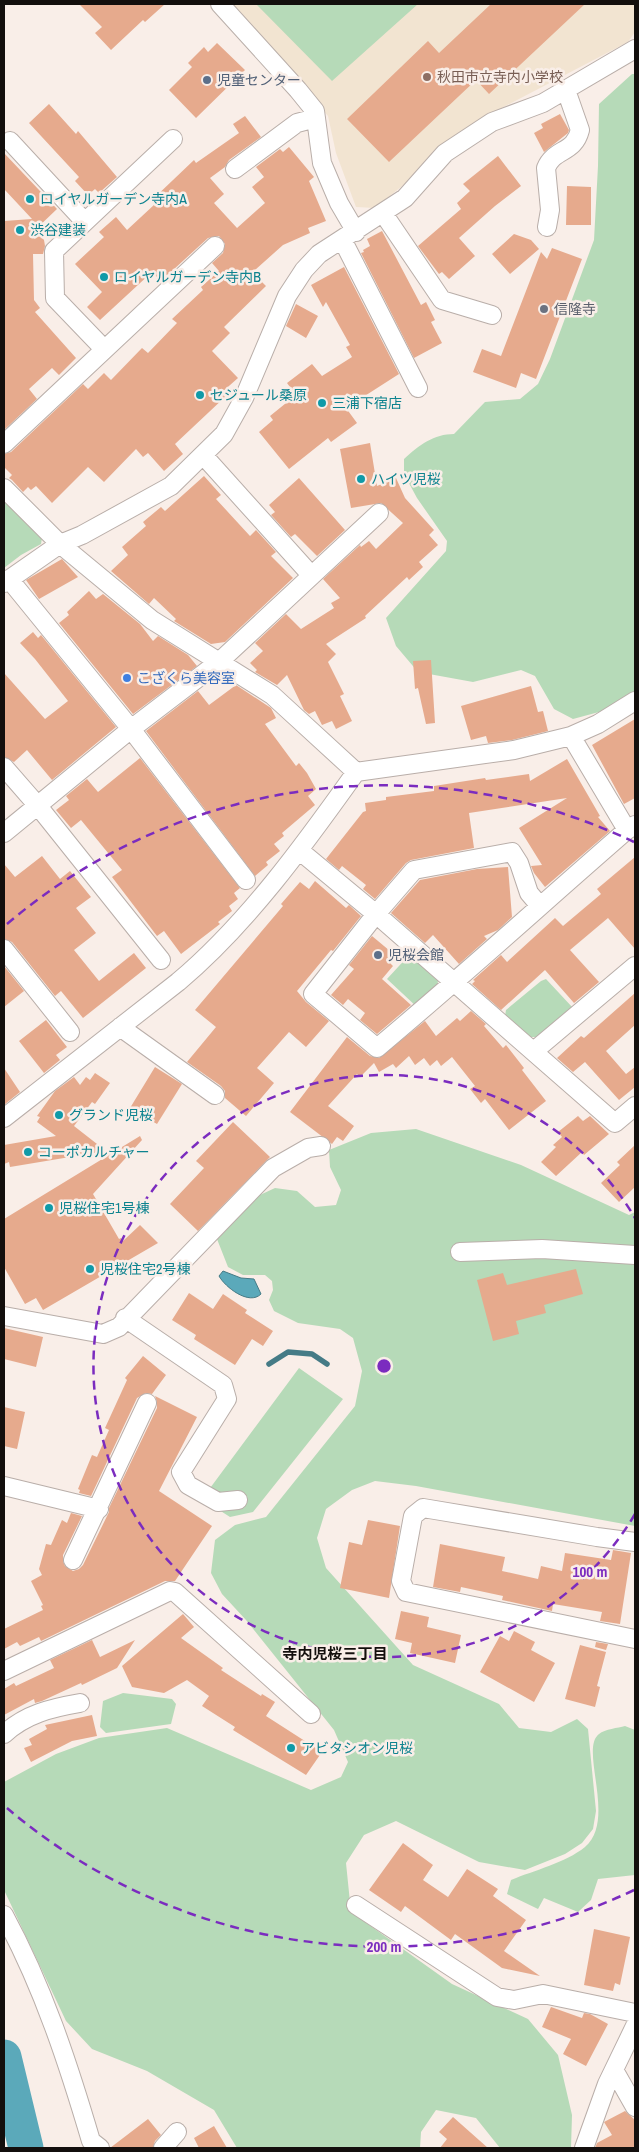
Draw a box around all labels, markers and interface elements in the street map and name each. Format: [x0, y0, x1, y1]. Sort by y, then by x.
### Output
place label: 秋田市立寺内小学校 [437, 68, 563, 86]
place label: 児童センター [217, 71, 301, 89]
marker: 秋田市立寺内小学校 [421, 71, 433, 83]
marker: 児童センター [201, 74, 213, 86]
place label: ロイヤルガーデン寺内A [40, 190, 187, 208]
marker: ロイヤルガーデン寺内A [24, 193, 36, 205]
place label: 渋谷建装 [30, 221, 86, 239]
marker: 渋谷建装 [14, 224, 26, 236]
place label: ロイヤルガーデン寺内B [114, 268, 261, 286]
marker: ロイヤルガーデン寺内B [98, 271, 110, 283]
place label: 信隆寺 [554, 300, 596, 318]
marker: 信隆寺 [538, 303, 550, 315]
place label: セジュール桑原 [210, 386, 307, 404]
marker: セジュール桑原 [194, 389, 206, 401]
place label: 三浦下宿店 [332, 394, 402, 412]
marker: 三浦下宿店 [316, 397, 328, 409]
place label: ハイツ児桜 [371, 470, 441, 488]
marker: ハイツ児桜 [355, 473, 367, 485]
place label: こざくら美容室 [137, 669, 235, 687]
marker: こざくら美容室 [121, 672, 133, 684]
place label: 児桜会館 [388, 946, 444, 964]
marker: 児桜会館 [372, 949, 384, 961]
place label: グランド児桜 [69, 1106, 153, 1124]
marker: グランド児桜 [53, 1109, 65, 1121]
place label: コーポカルチャー [38, 1143, 150, 1161]
marker: コーポカルチャー [22, 1146, 34, 1158]
place label: 児桜住宅1号棟 [59, 1199, 149, 1217]
marker: 児桜住宅1号棟 [43, 1202, 55, 1214]
place label: 児桜住宅2号棟 [100, 1260, 190, 1278]
marker: 児桜住宅2号棟 [84, 1263, 96, 1275]
centre of rings [375, 1357, 393, 1375]
text: 100 m [573, 1561, 607, 1582]
district label: 寺内児桜三丁目 [282, 1643, 388, 1664]
place label: アビタシオン児桜 [301, 1739, 413, 1757]
marker: アビタシオン児桜 [285, 1742, 297, 1754]
text: 200 m [367, 1936, 401, 1957]

